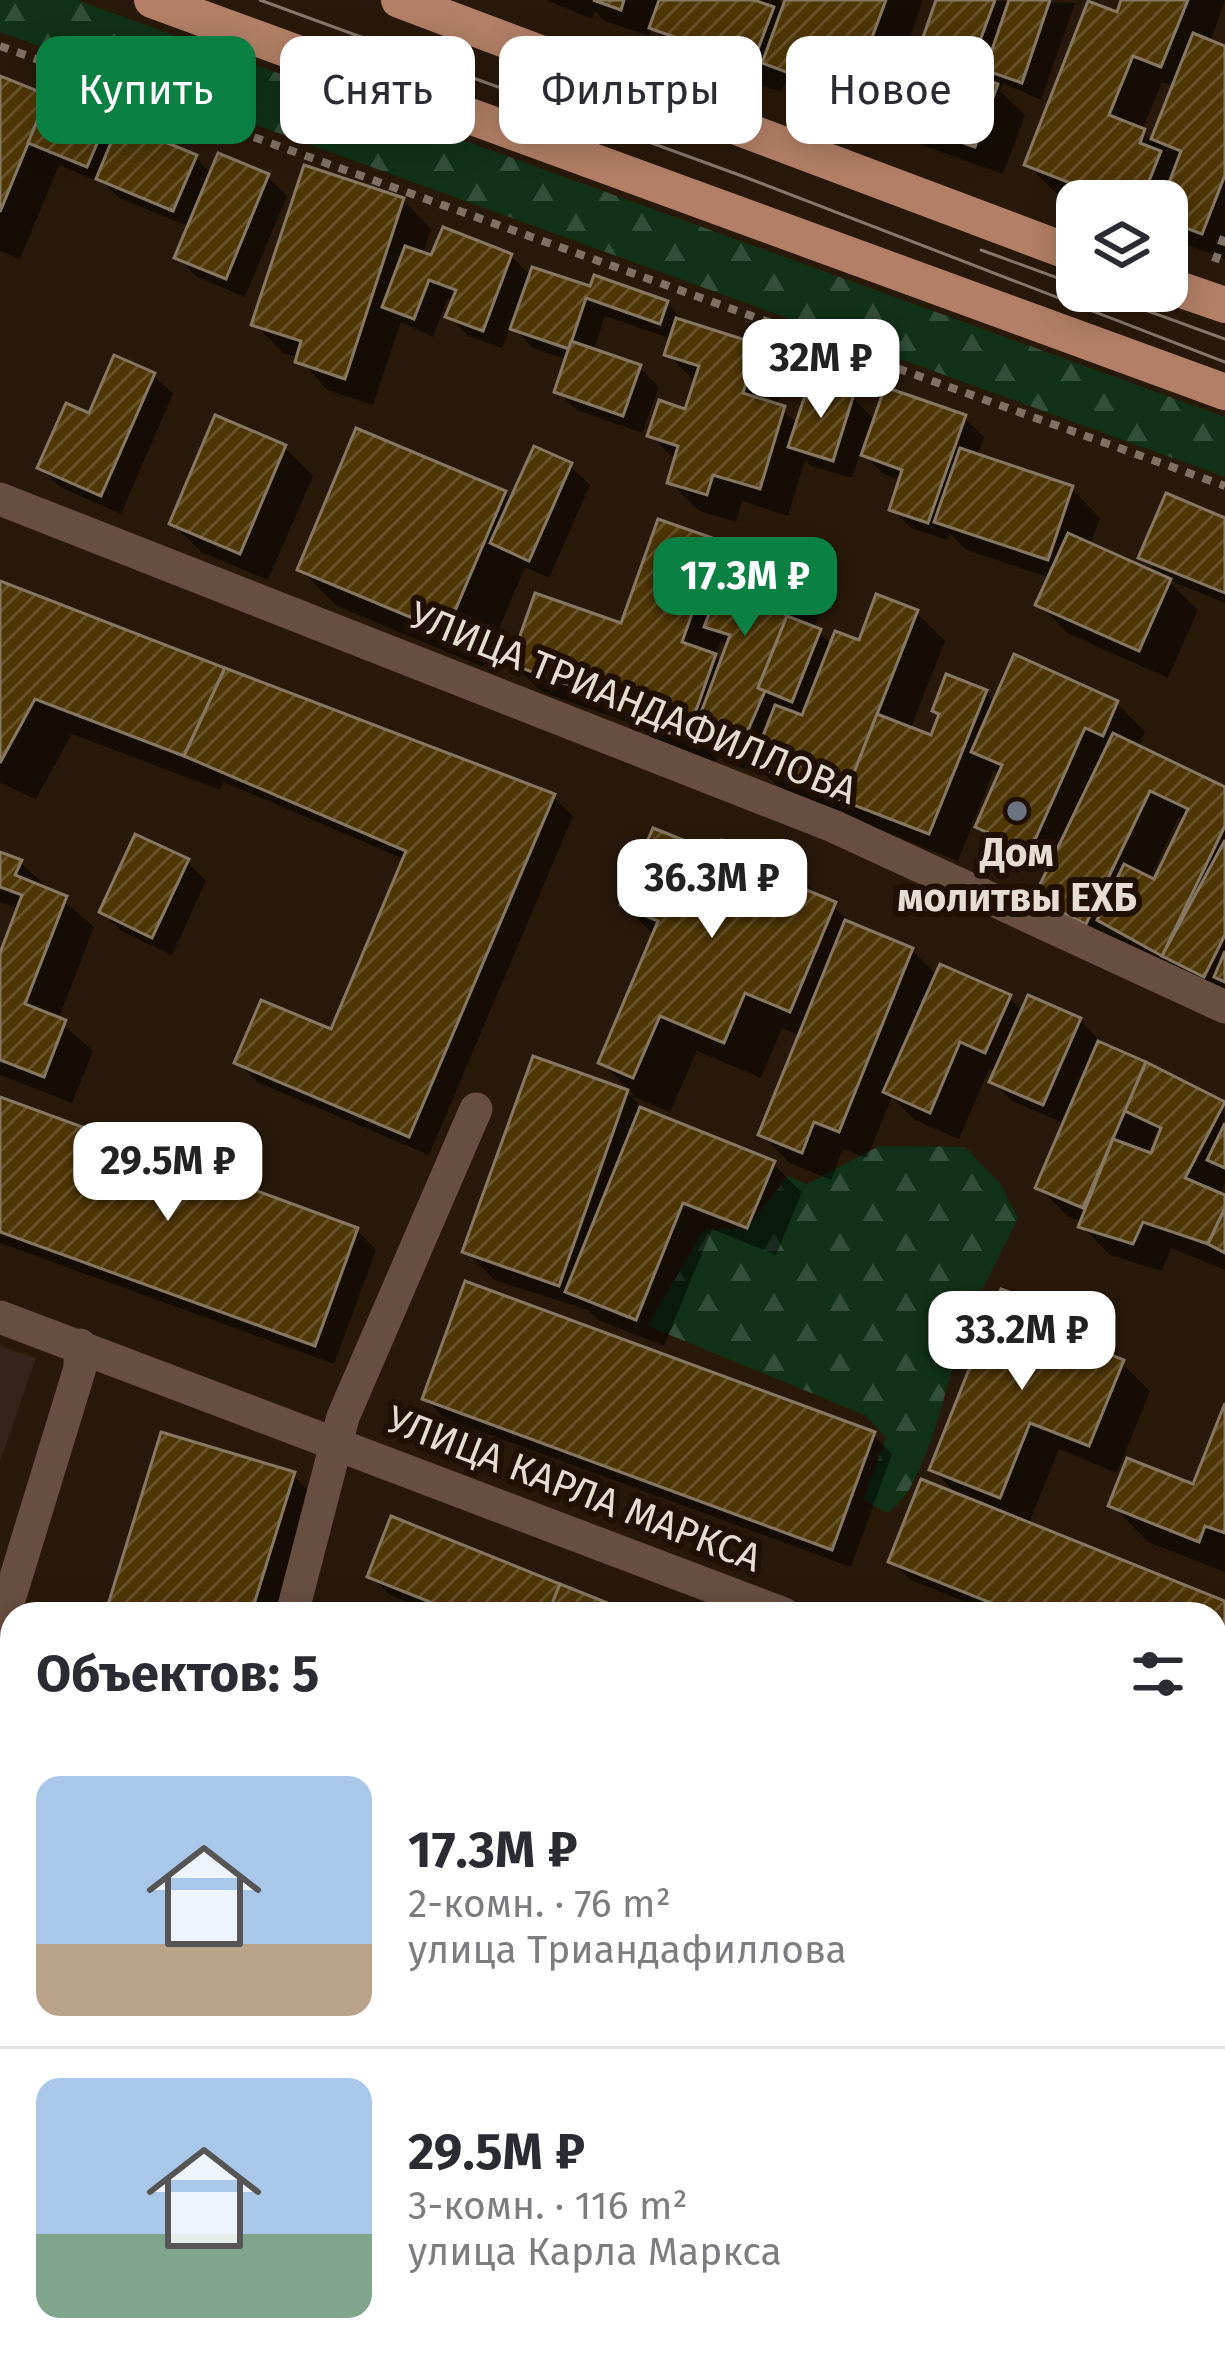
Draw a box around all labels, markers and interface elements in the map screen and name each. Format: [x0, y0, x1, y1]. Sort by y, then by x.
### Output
chip: Купить [36, 36, 256, 144]
chip: Снять [280, 36, 475, 144]
chip: Фильтры [499, 36, 762, 144]
chip: Новое [786, 36, 994, 144]
map controls [1056, 180, 1188, 312]
button: layers [1056, 180, 1188, 312]
pin: 32M ₽ [737, 319, 905, 421]
text: 32M ₽ [769, 335, 873, 381]
pin: 17.3M ₽ [634, 537, 856, 639]
text: 17.3M ₽ [680, 553, 810, 599]
street label: УЛИЦА ТРИАНДАФИЛЛОВА [403, 592, 864, 814]
marker: Дом молитвы ЕХБ [1004, 798, 1030, 824]
place label: Дом молитвы ЕХБ [897, 830, 1137, 921]
pin: 36.3M ₽ [601, 839, 823, 941]
text: 36.3M ₽ [644, 855, 780, 901]
pin: 29.5M ₽ [57, 1122, 279, 1224]
text: 29.5M ₽ [100, 1138, 236, 1184]
pin: 33.2M ₽ [911, 1291, 1133, 1393]
text: 33.2M ₽ [955, 1307, 1089, 1353]
street label: УЛИЦА КАРЛА МАРКСА [380, 1396, 768, 1582]
icon: filters [1125, 1641, 1191, 1707]
text: Объектов: 5 [36, 1643, 319, 1705]
text: 17.3M ₽ [408, 1819, 578, 1881]
icon: home [132, 1824, 276, 1968]
text: 2-комн. · 76 m² [408, 1881, 671, 1927]
text: улица Триандафиллова [408, 1927, 847, 1973]
text: 29.5M ₽ [408, 2121, 585, 2183]
icon: home [132, 2126, 276, 2270]
text: 3-комн. · 116 m² [408, 2183, 688, 2229]
text: улица Карла Маркса [408, 2229, 782, 2275]

